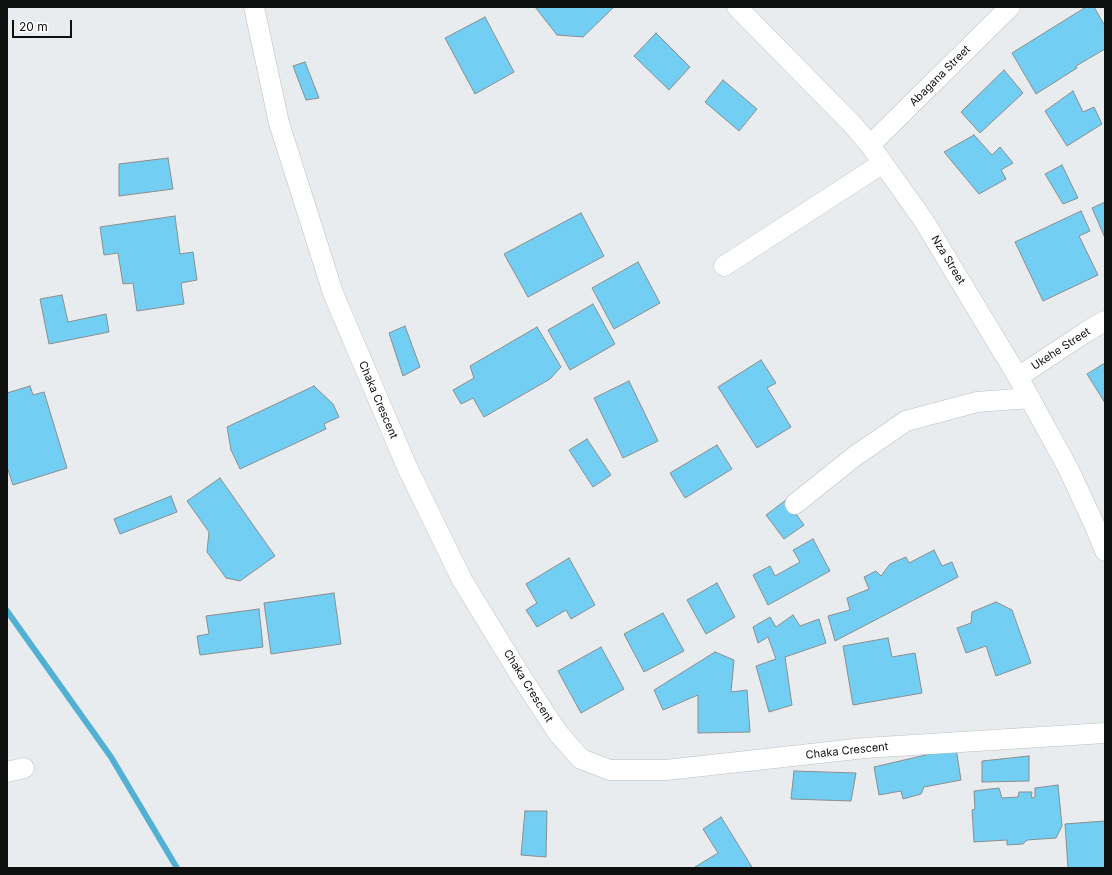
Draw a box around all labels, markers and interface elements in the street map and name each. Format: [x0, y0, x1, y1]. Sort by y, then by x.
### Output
scale bar [14, 12, 74, 38]
text: 20 m [19, 19, 48, 34]
street label: Abagana Street [907, 43, 973, 109]
street label: Nza Street [928, 233, 968, 287]
street label: Ukehe Street [1029, 325, 1093, 373]
street label: Chaka Crescent [356, 359, 400, 441]
street label: Chaka Crescent [500, 647, 556, 725]
street label: Chaka Crescent [805, 740, 889, 762]

